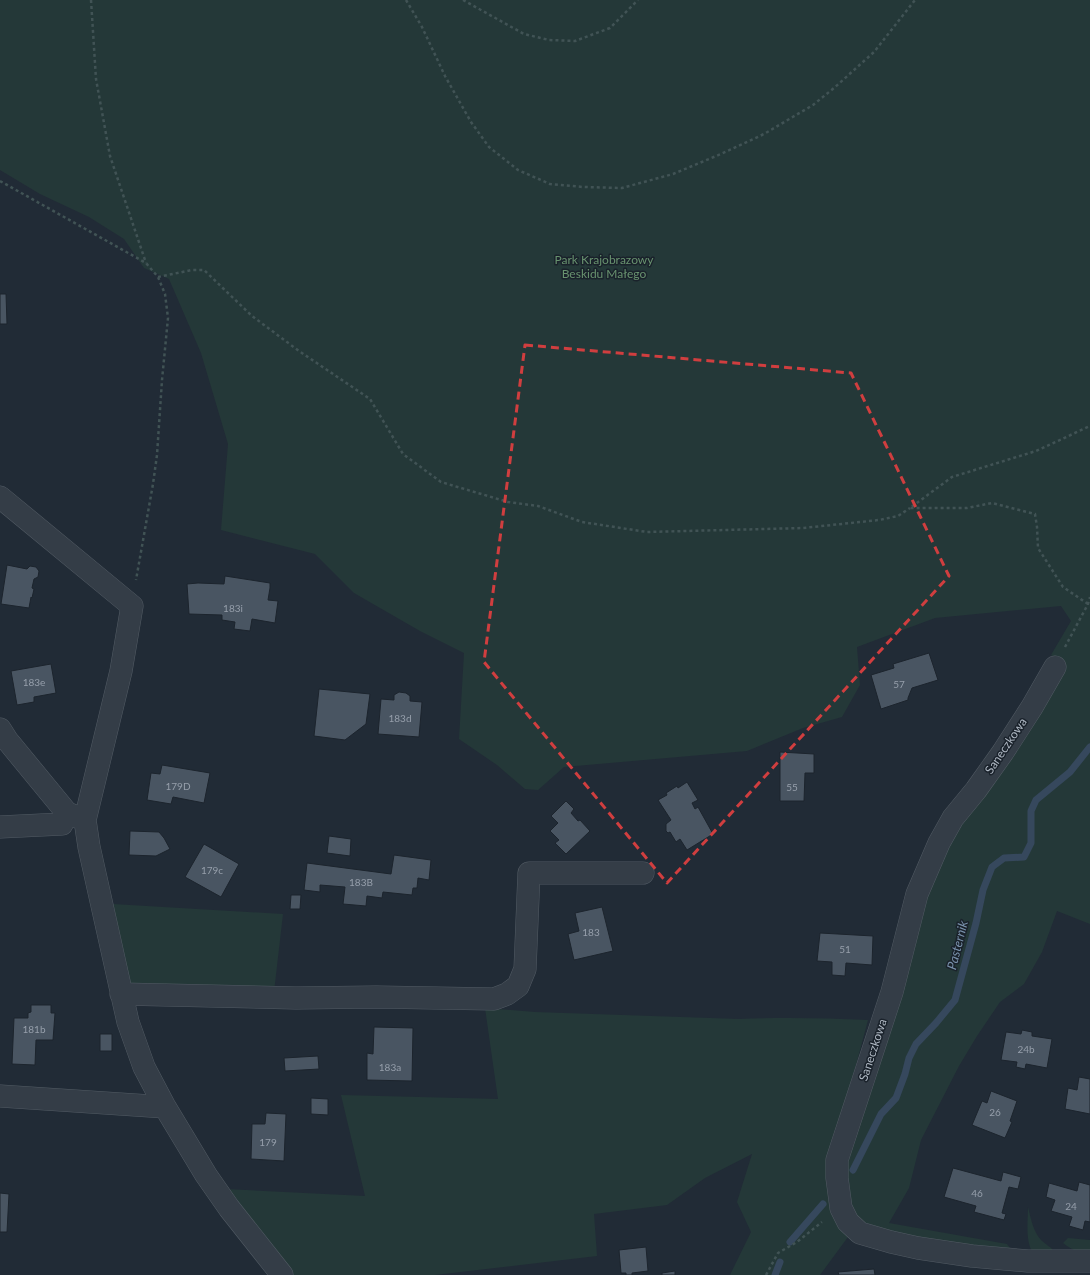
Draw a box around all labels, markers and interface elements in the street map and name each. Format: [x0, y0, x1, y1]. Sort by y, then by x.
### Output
park label: Park Krajobrazowy Beskidu Małego [555, 252, 654, 281]
house number: 183i [223, 602, 243, 614]
house number: 183e [23, 676, 45, 688]
house number: 57 [893, 678, 905, 690]
house number: 183d [388, 712, 412, 724]
street label: Saneczkowa [981, 715, 1030, 777]
house number: 179D [165, 780, 191, 792]
house number: 55 [786, 781, 798, 793]
house number: 179c [201, 864, 223, 876]
house number: 183B [349, 876, 373, 888]
water label: Pasternik [943, 918, 971, 971]
house number: 183 [582, 926, 600, 938]
house number: 51 [839, 943, 851, 955]
street label: Saneczkowa [855, 1017, 890, 1083]
house number: 181b [22, 1023, 46, 1035]
house number: 24b [1017, 1043, 1035, 1055]
house number: 183a [379, 1061, 401, 1073]
house number: 26 [989, 1106, 1001, 1118]
house number: 179 [259, 1136, 277, 1148]
house number: 46 [971, 1187, 983, 1199]
house number: 24 [1065, 1200, 1077, 1212]

